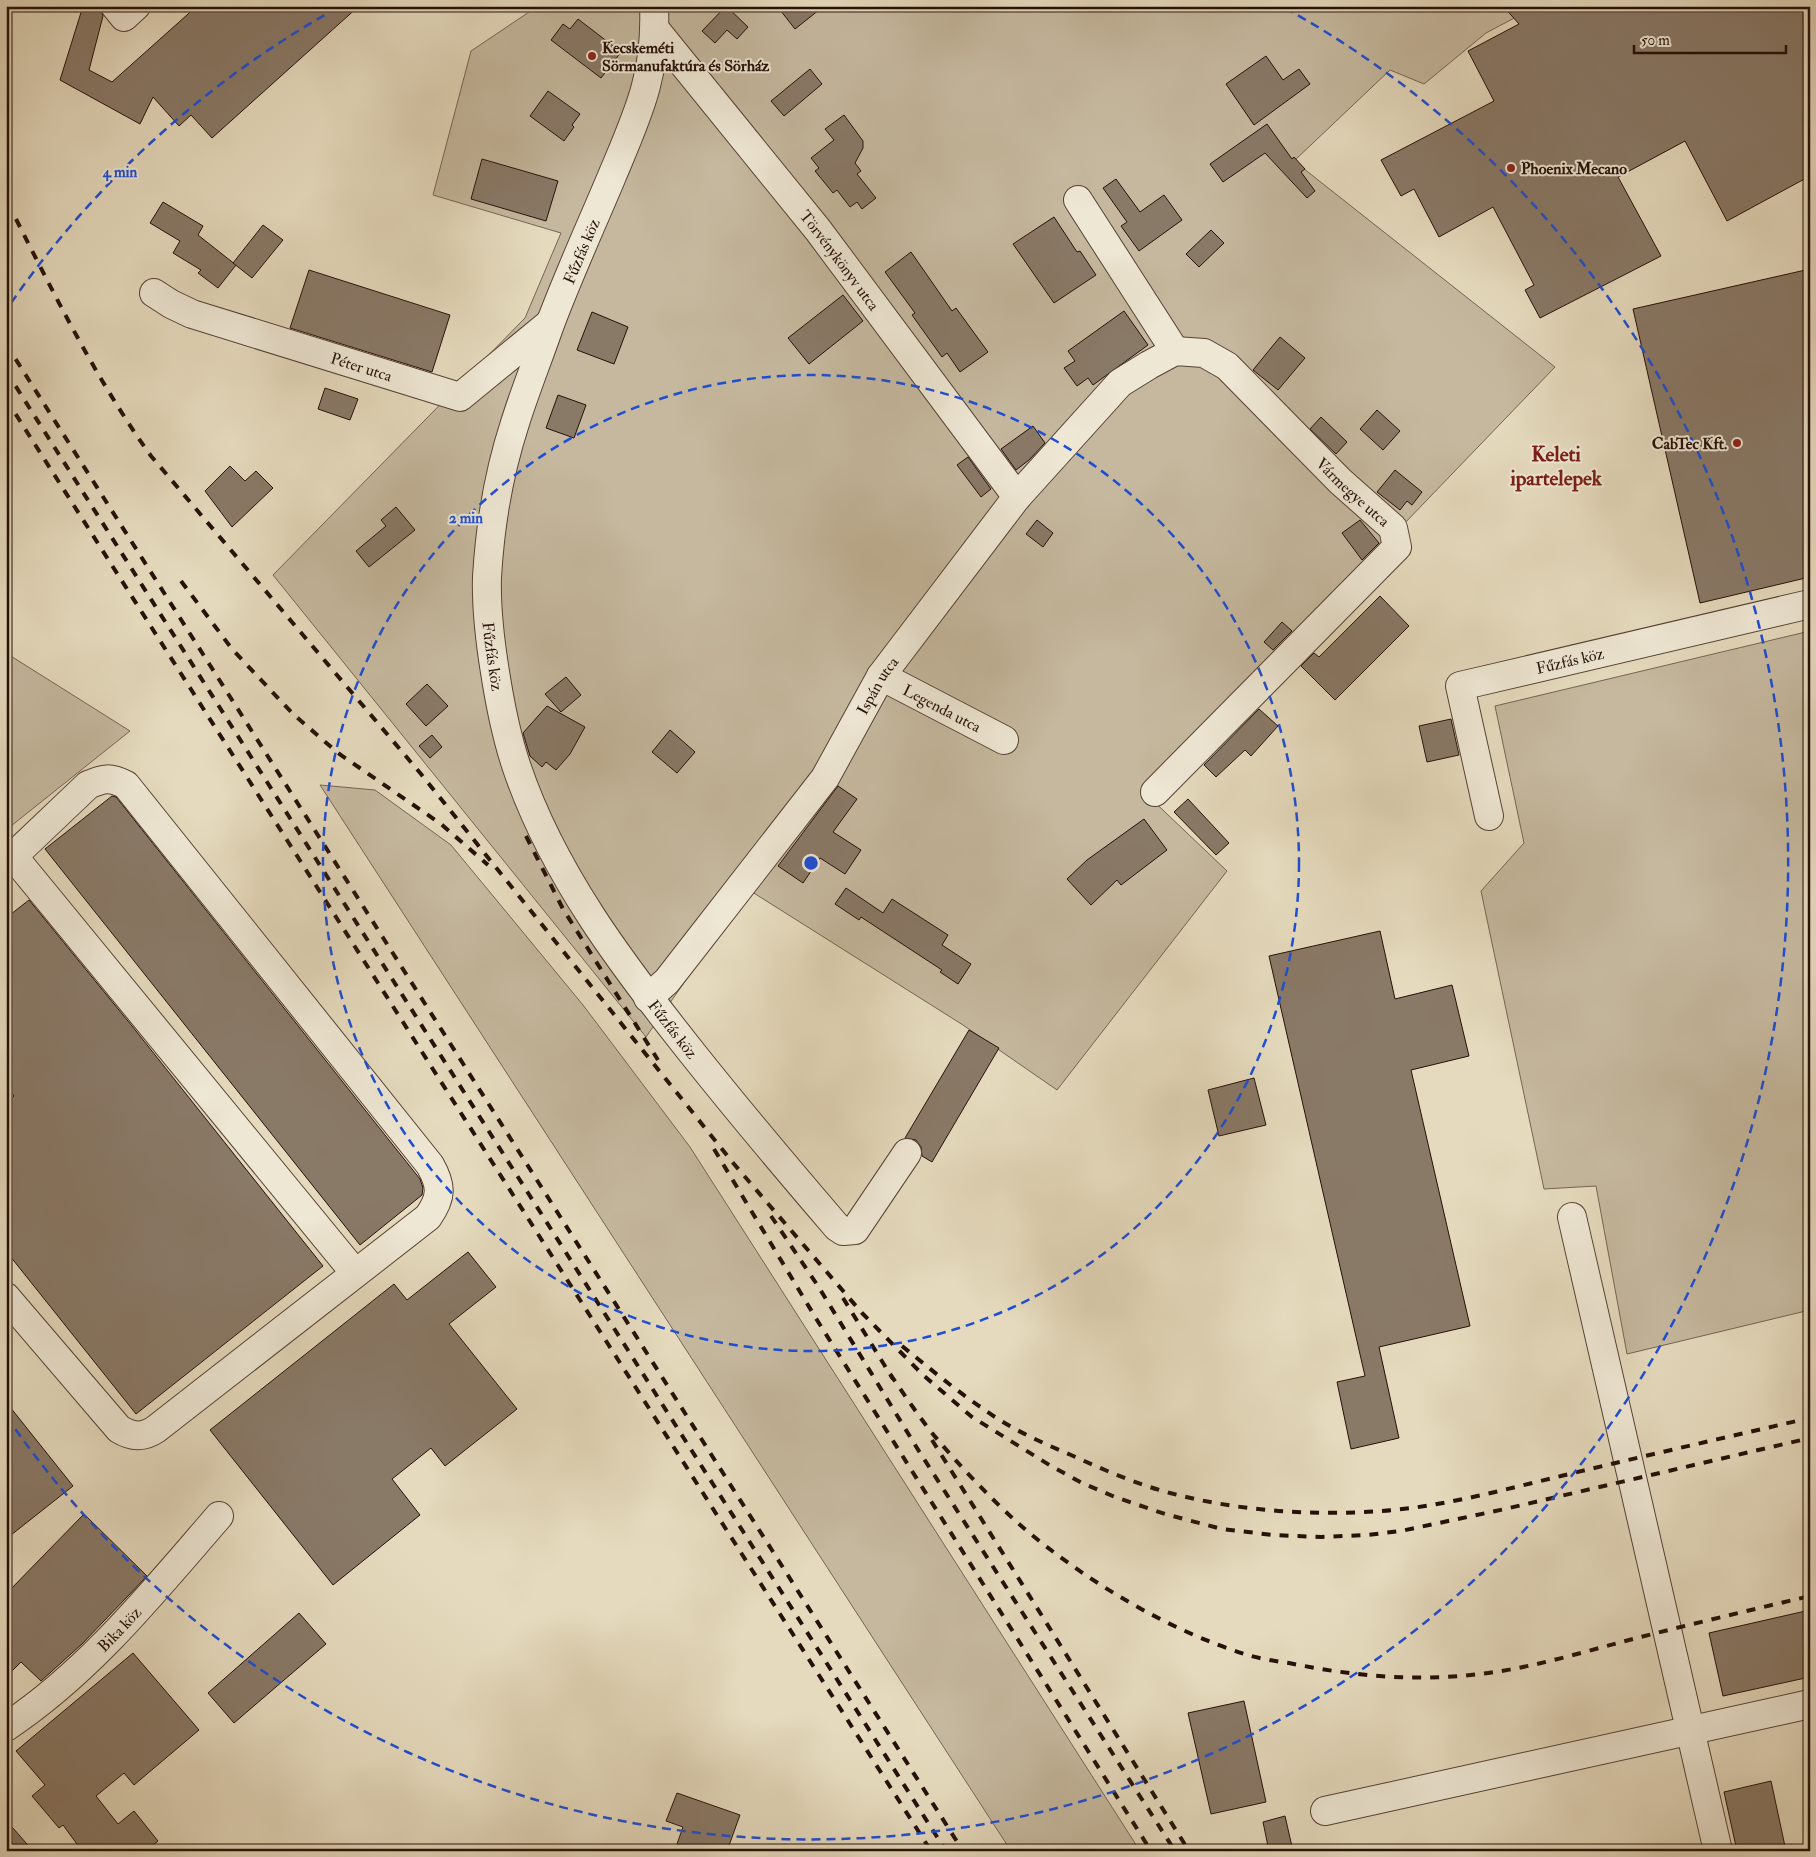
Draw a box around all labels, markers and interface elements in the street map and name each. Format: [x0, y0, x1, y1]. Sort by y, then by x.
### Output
scale bar [1634, 22, 1786, 54]
text: 50 m [1641, 31, 1670, 50]
place label: Kecskeméti Sörmanufaktúra és Sörház [602, 38, 770, 76]
marker: Kecskeméti Sörmanufaktúra és Sörház [586, 50, 598, 62]
place label: Phoenix Mecano [1521, 159, 1627, 179]
marker: Phoenix Mecano [1505, 162, 1517, 174]
text: 4 min [102, 163, 138, 182]
street label: Törvénykönyv utca [795, 206, 884, 315]
street label: Fűzfás köz [559, 215, 605, 287]
street label: Péter utca [328, 349, 395, 387]
place label: CabTec Kft. [1652, 434, 1727, 454]
marker: CabTec Kft. [1731, 437, 1743, 449]
district label: Keleti ipartelepek [1509, 441, 1603, 492]
street label: Vármegye utca [1312, 454, 1394, 532]
text: 2 min [449, 509, 483, 528]
street label: Fűzfás köz [478, 621, 507, 693]
street label: Fűzfás köz [1534, 644, 1606, 679]
street label: Ispán utca [853, 653, 903, 718]
street label: Legenda utca [899, 680, 985, 737]
centre of rings [802, 854, 820, 872]
street label: Fűzfás köz [643, 996, 702, 1063]
street label: Bika köz [94, 1603, 146, 1656]

